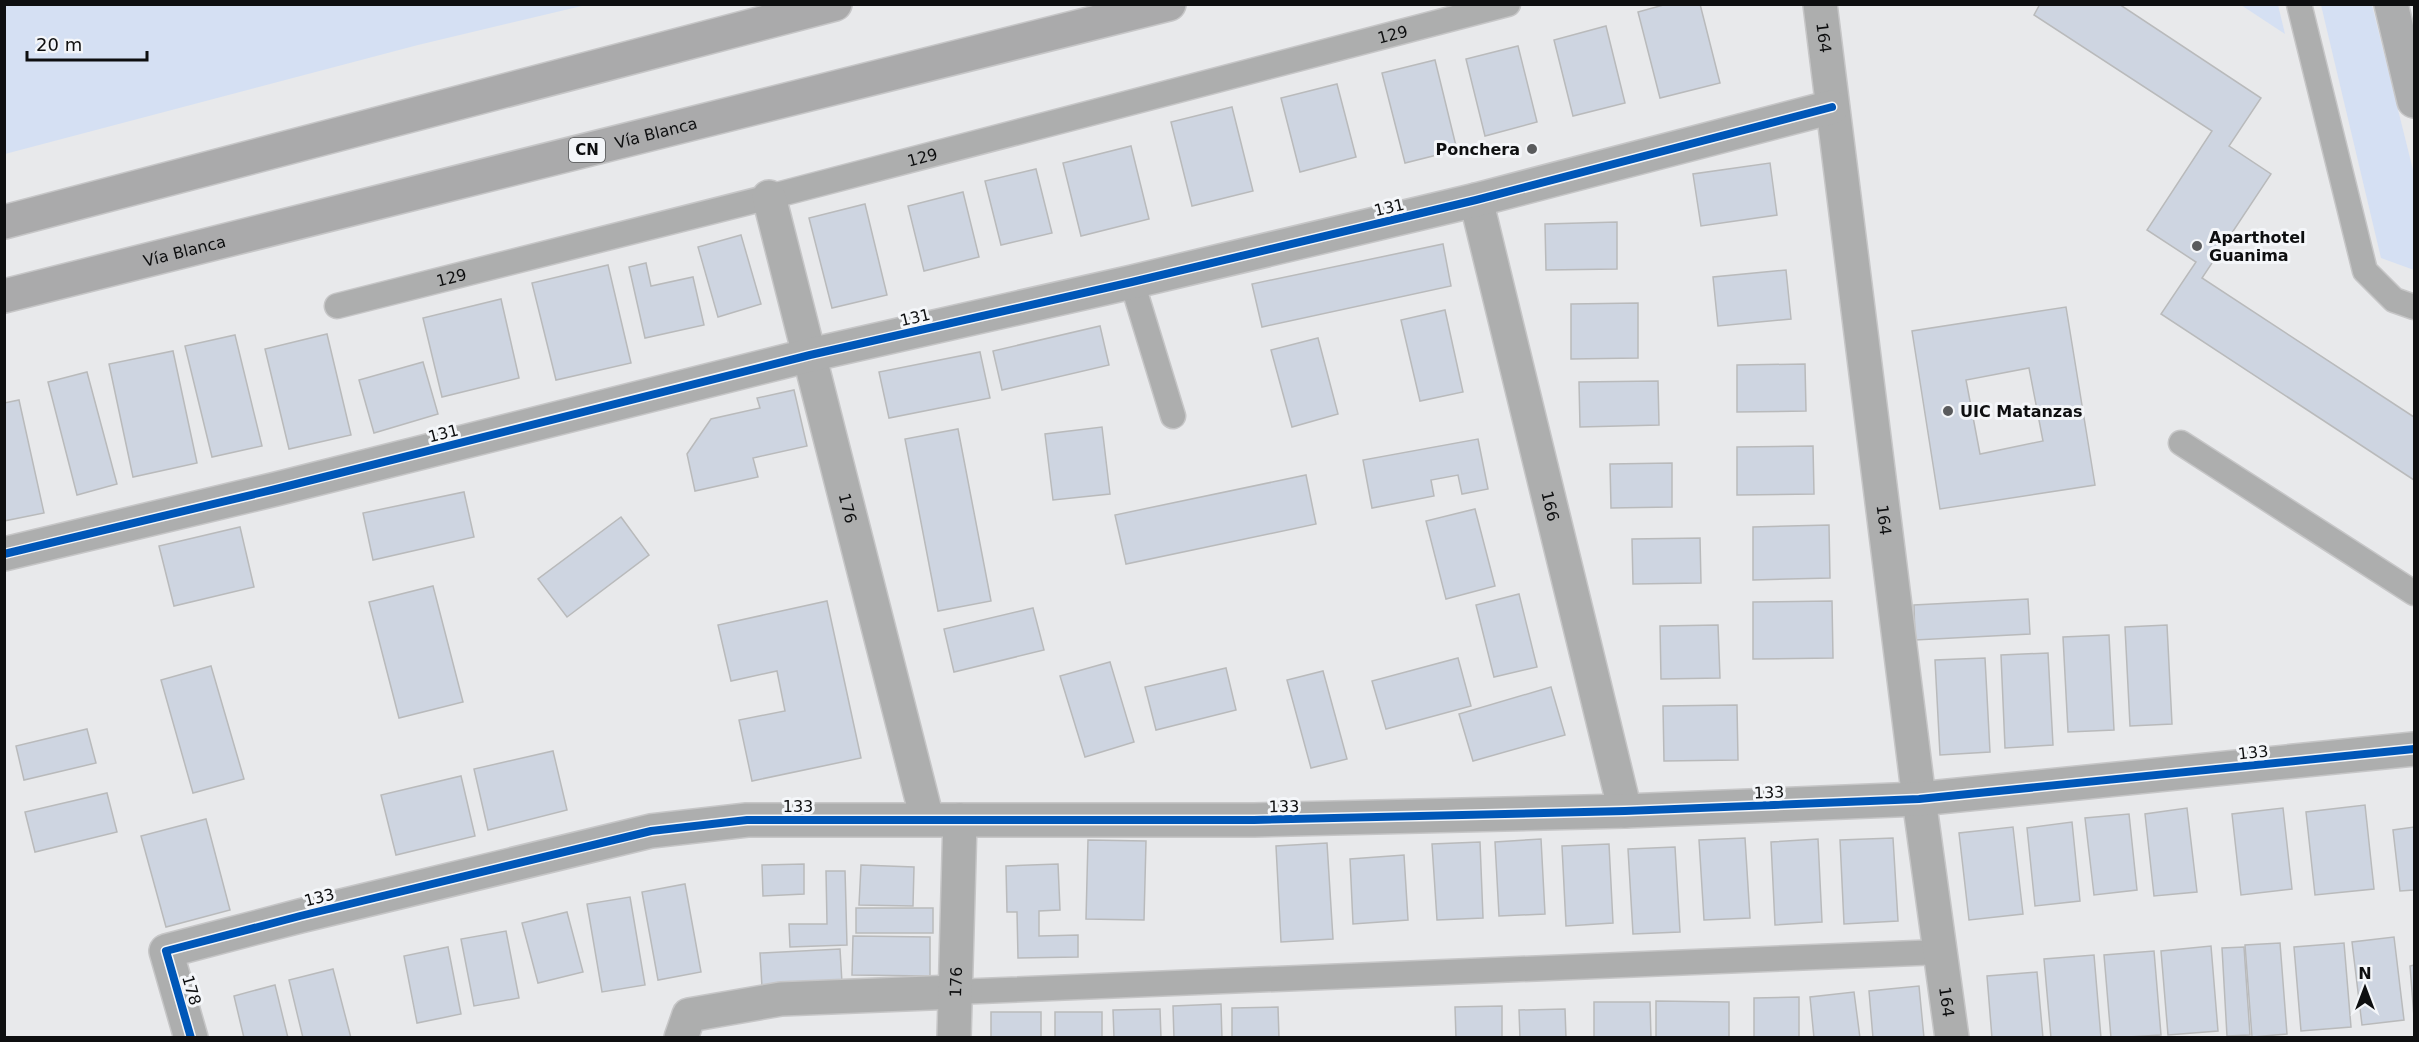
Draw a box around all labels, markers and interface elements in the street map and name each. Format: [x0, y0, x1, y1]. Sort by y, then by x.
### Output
street label: 164 [1812, 21, 1835, 54]
street label: 129 [1375, 22, 1410, 48]
scale bar [27, 24, 147, 62]
text: 20 m [36, 34, 82, 55]
street label: Vía Blanca [613, 114, 699, 153]
road number: CN [569, 138, 605, 162]
place label: Ponchera [1435, 140, 1520, 159]
marker: Ponchera [1525, 142, 1539, 156]
street label: 129 [905, 144, 940, 170]
street label: 131 [1372, 195, 1406, 220]
place label: Aparthotel Guanima [2209, 228, 2306, 265]
street label: Vía Blanca [141, 232, 228, 271]
marker: Aparthotel Guanima [2190, 239, 2204, 253]
street label: 129 [434, 265, 469, 291]
street label: 131 [898, 305, 932, 330]
place label: UIC Matanzas [1960, 402, 2082, 421]
marker: UIC Matanzas [1941, 404, 1955, 418]
street label: 131 [426, 421, 460, 446]
street label: 166 [1537, 489, 1563, 523]
street label: 176 [835, 491, 861, 525]
street label: 164 [1872, 504, 1895, 536]
street label: 133 [2237, 741, 2269, 764]
street label: 133 [1753, 782, 1785, 803]
street label: 133 [783, 797, 813, 816]
street label: 133 [1269, 797, 1299, 816]
street label: 133 [302, 885, 336, 910]
north arrow [2335, 958, 2395, 1018]
text: N [2358, 964, 2372, 983]
street label: 176 [946, 966, 966, 998]
street label: 178 [178, 973, 205, 1007]
street label: 164 [1935, 986, 1958, 1018]

